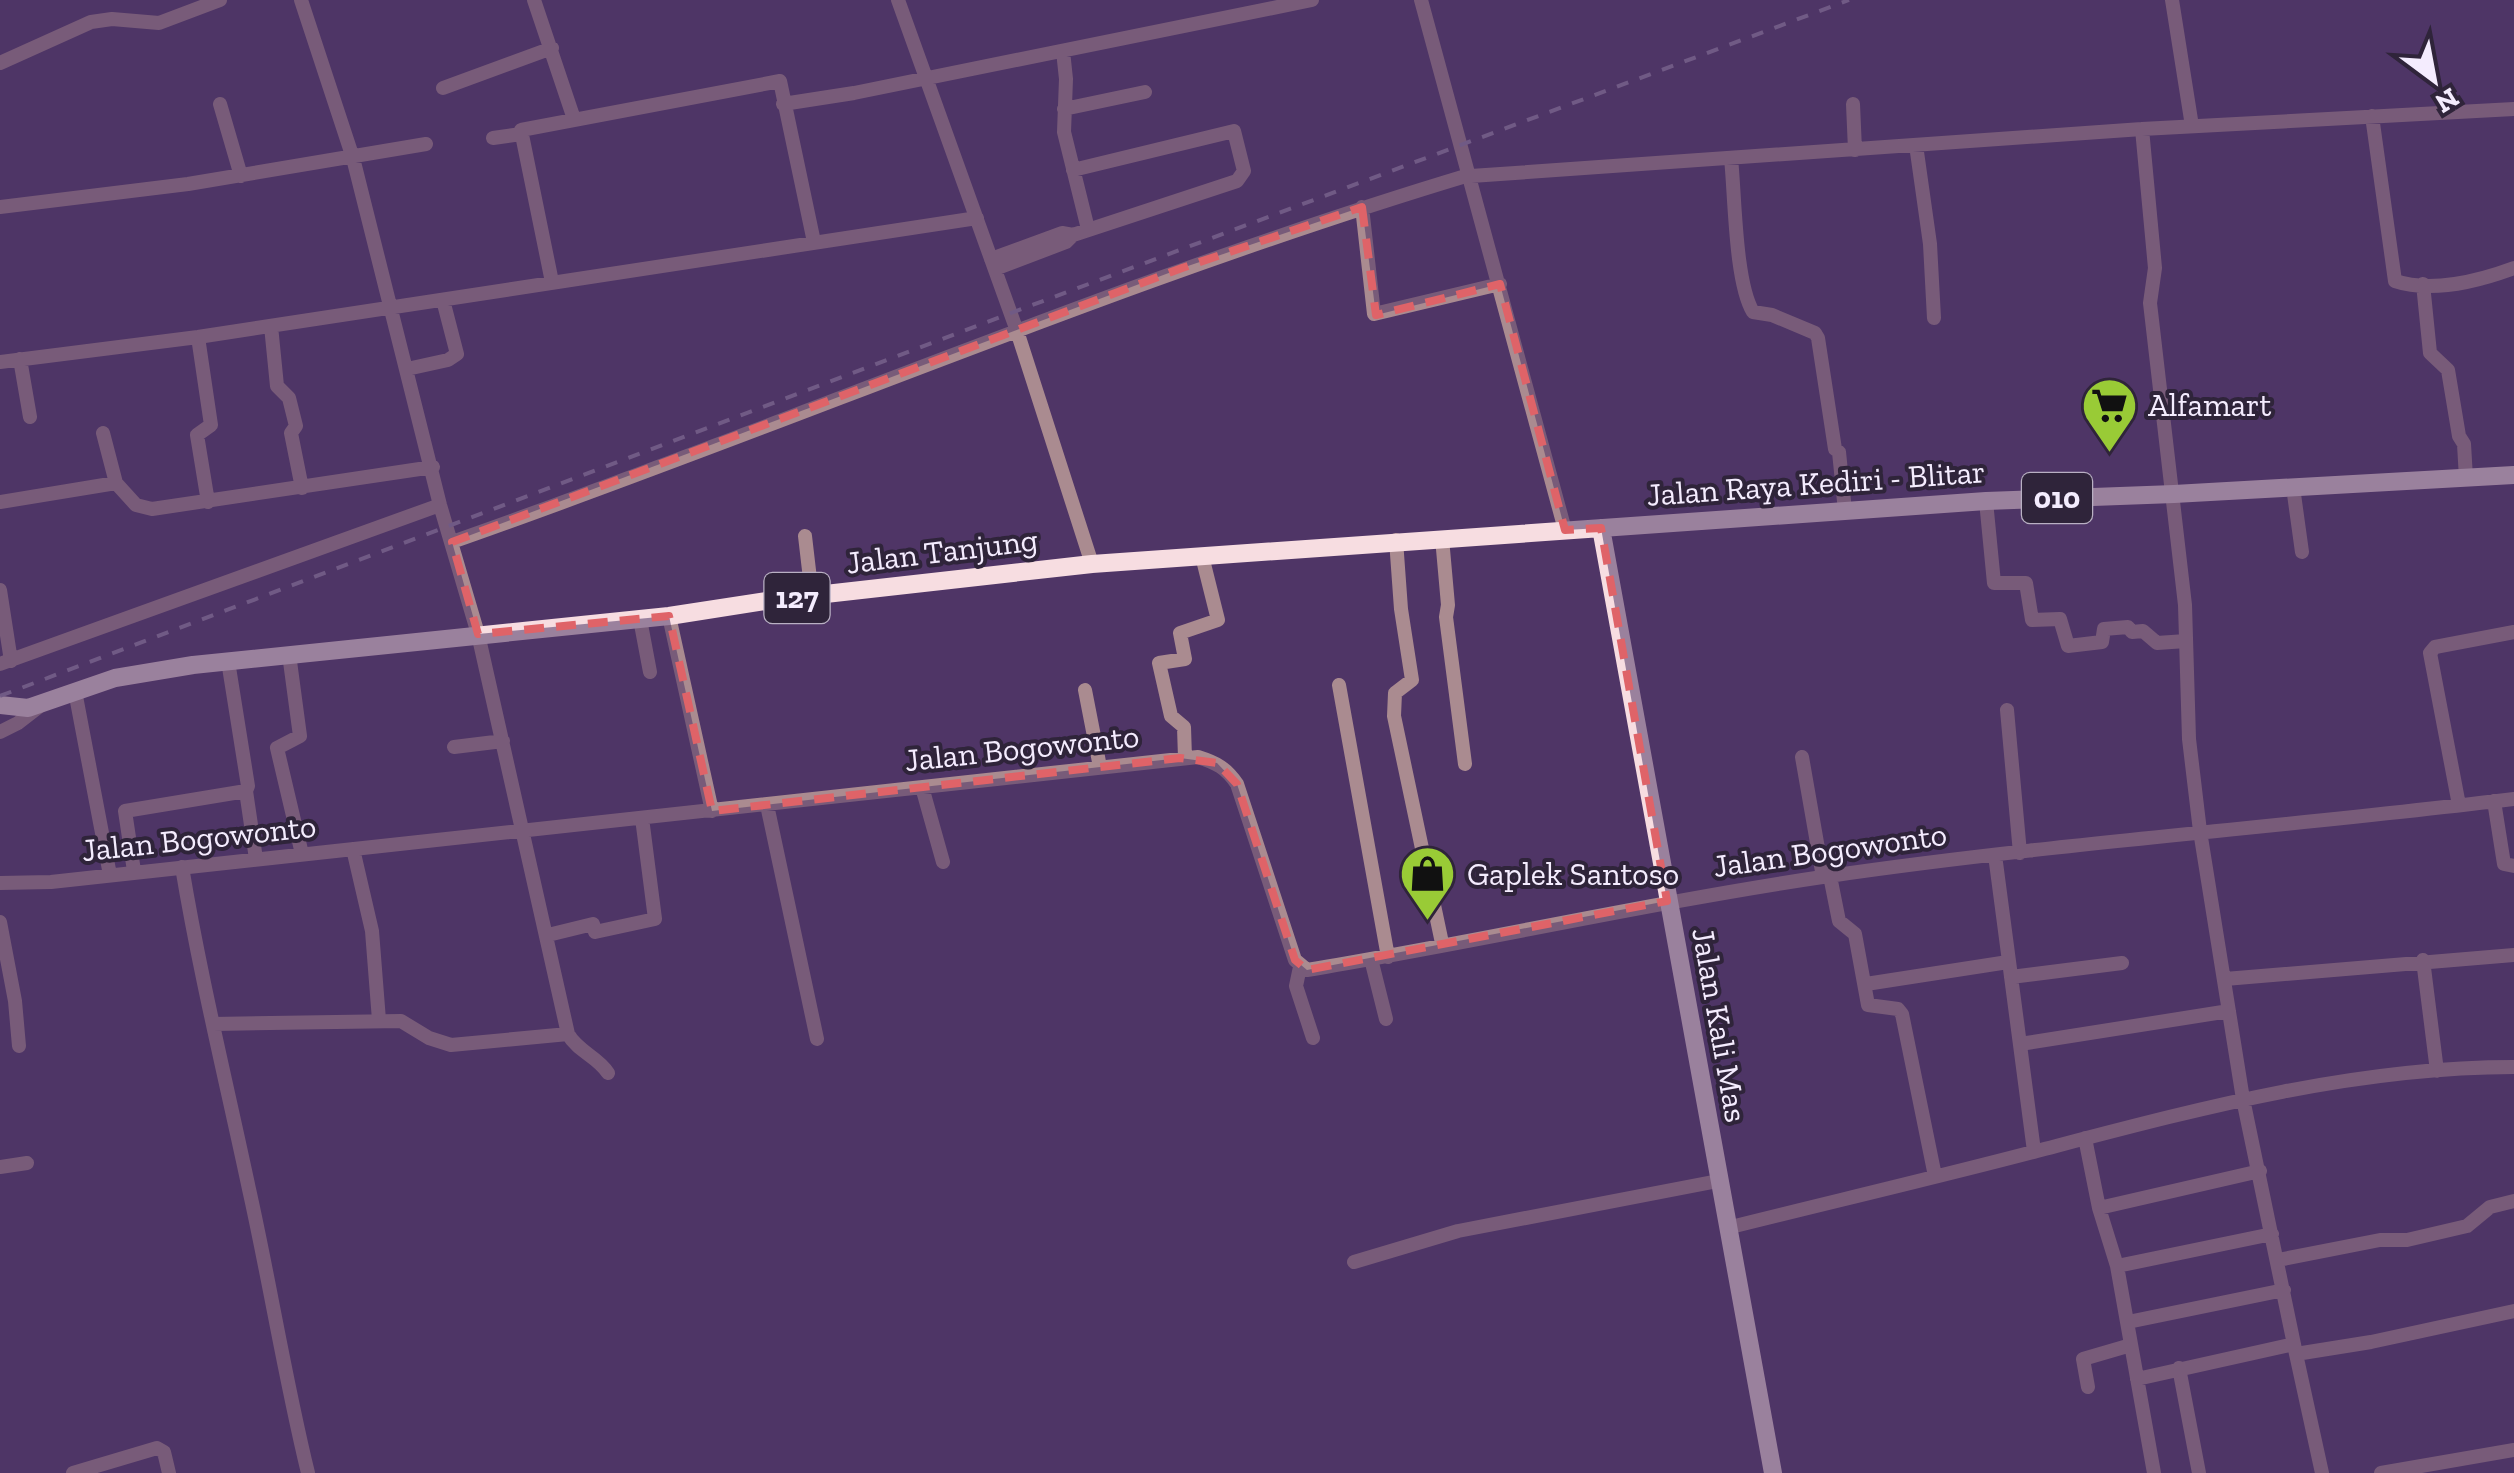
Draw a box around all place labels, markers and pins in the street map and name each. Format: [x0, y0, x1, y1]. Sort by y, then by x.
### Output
supermarket icon: Alfamart [2079, 375, 2139, 454]
place label: Alfamart [2148, 386, 2271, 424]
shop icon: Gaplek Santoso [1398, 844, 1458, 923]
place label: Gaplek Santoso [1467, 855, 1679, 893]

